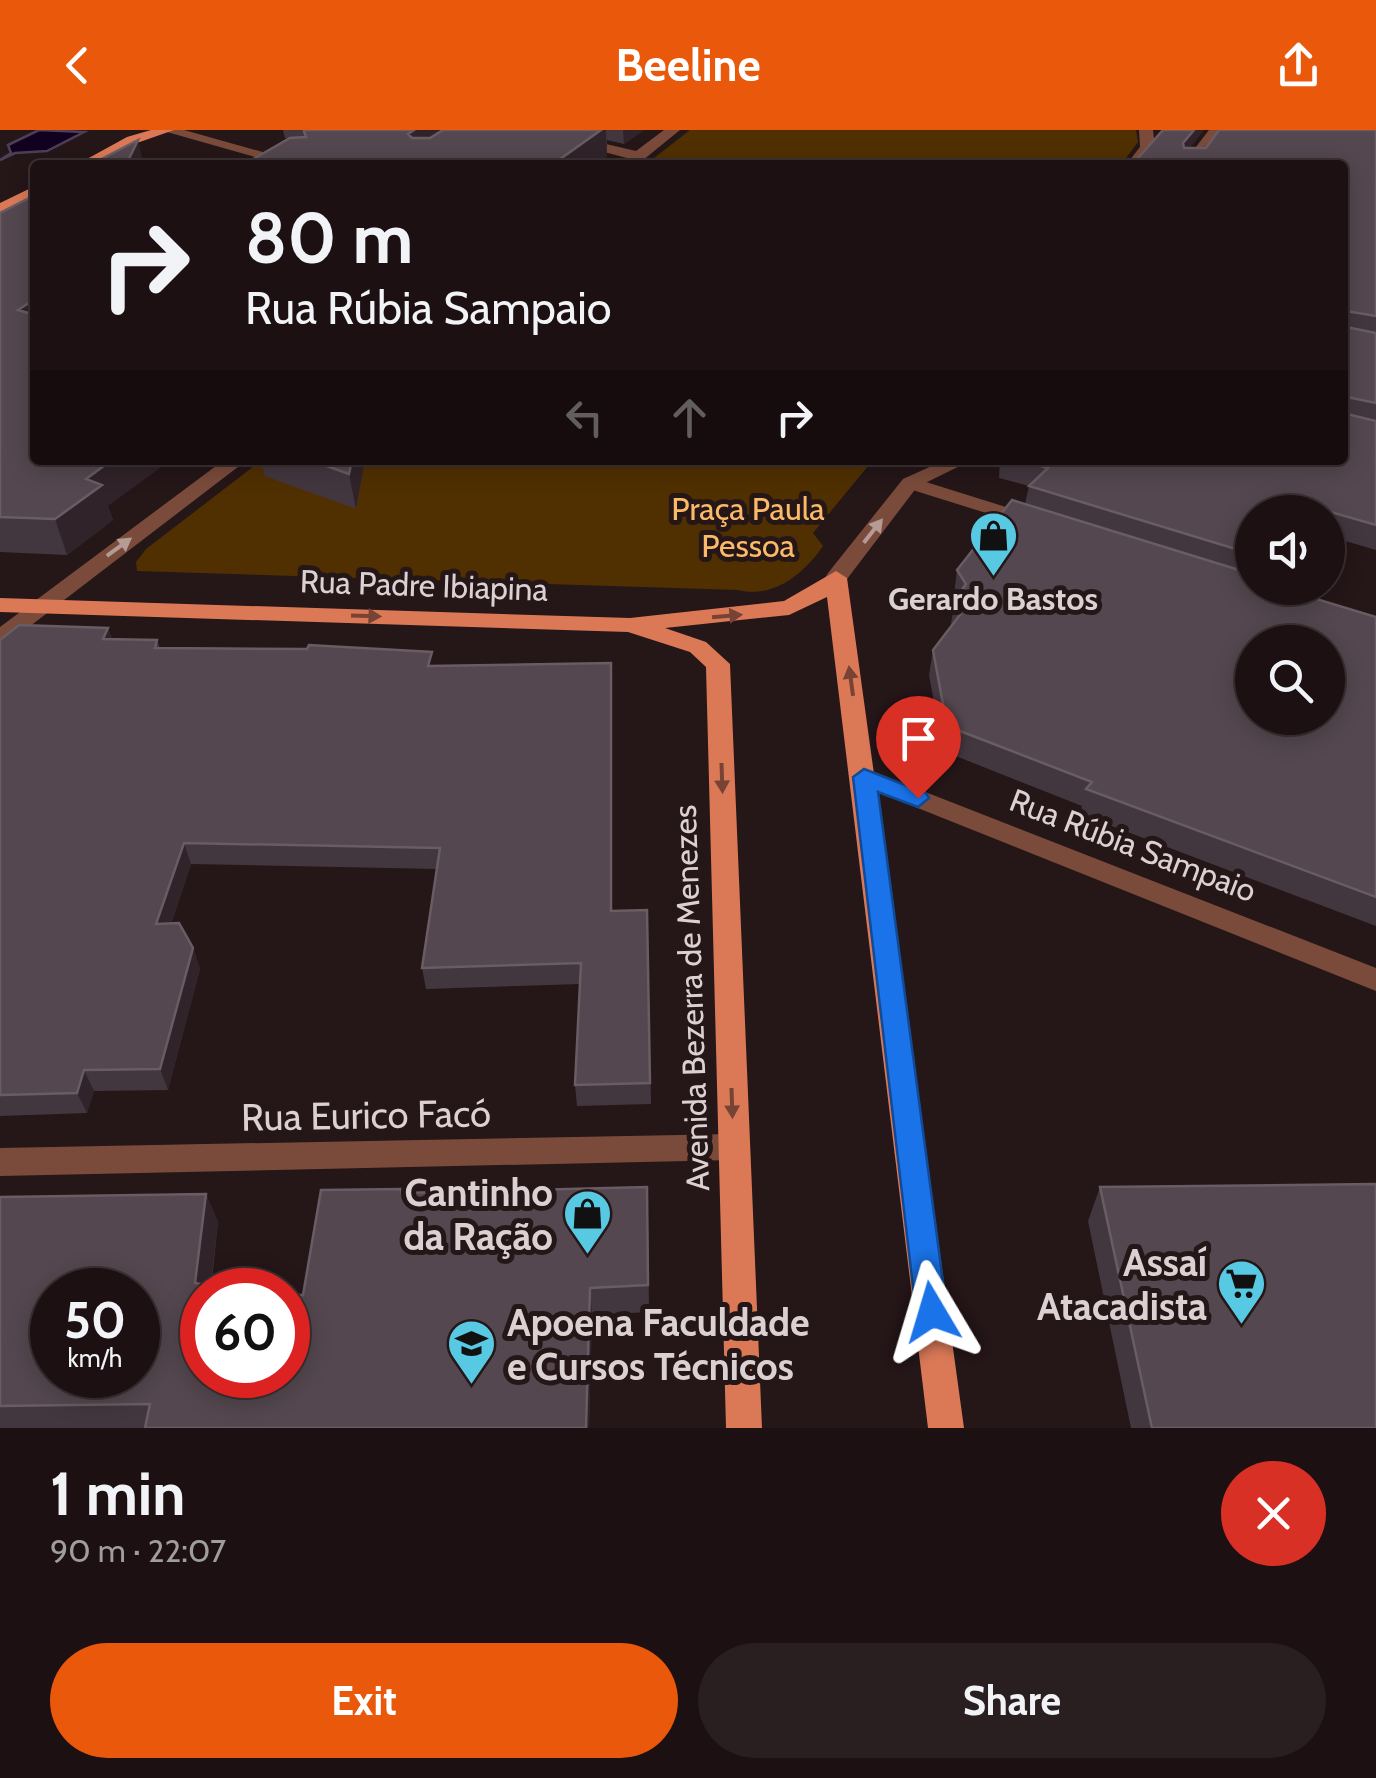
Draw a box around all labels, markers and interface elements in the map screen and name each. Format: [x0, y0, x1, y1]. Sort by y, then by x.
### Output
icon: back [50, 38, 105, 93]
text: Beeline [615, 38, 761, 92]
icon: share [1271, 38, 1326, 93]
text: 80 m [245, 195, 413, 281]
icon: right [80, 200, 210, 330]
text: Rua Rúbia Sampaio [245, 281, 612, 335]
icon: left [557, 390, 612, 445]
icon: ahead [662, 390, 717, 445]
icon: right [767, 390, 822, 445]
park label: Praça Paula Pessoa [671, 489, 825, 565]
map controls [1235, 495, 1345, 735]
button: sound [1235, 495, 1345, 605]
shop icon: Gerardo Bastos [967, 510, 1019, 578]
one-way arrow [863, 518, 883, 544]
one-way arrow [106, 538, 132, 558]
street label: Rua Padre Ibiapina [299, 561, 549, 609]
place label: Gerardo Bastos [888, 579, 1098, 618]
one-way arrow [712, 607, 744, 623]
one-way arrow [351, 608, 383, 624]
button: search [1235, 625, 1345, 735]
one-way arrow [843, 664, 859, 696]
pin [876, 696, 961, 799]
icon: arrive [891, 711, 946, 766]
one-way arrow [714, 763, 730, 795]
street label: Rua Rúbia Sampaio [1004, 780, 1262, 910]
street label: Avenida Bezerra de Menezes [665, 804, 717, 1192]
one-way arrow [724, 1088, 740, 1120]
street label: Rua Eurico Facó [241, 1089, 491, 1141]
place label: Cantinho da Ração [403, 1169, 553, 1260]
shop icon: Cantinho da Ração [562, 1188, 614, 1256]
place label: Assaí Atacadista [1037, 1239, 1207, 1330]
supermarket icon: Assaí Atacadista [1216, 1258, 1268, 1326]
position arrow [880, 1260, 984, 1364]
speed limit sign: 60 [180, 1268, 310, 1398]
text: 50 [64, 1290, 126, 1351]
place label: Apoena Faculdade e Cursos Técnicos [507, 1299, 810, 1390]
school or university icon: Apoena Faculdade e Cursos Técnicos [446, 1318, 498, 1386]
text: km/h [68, 1343, 122, 1373]
text: 1 min [50, 1457, 185, 1530]
button: close [1221, 1461, 1326, 1566]
text: 90 m · 22:07 [50, 1531, 226, 1570]
button: Exit [50, 1643, 678, 1758]
button: Share [698, 1643, 1326, 1758]

